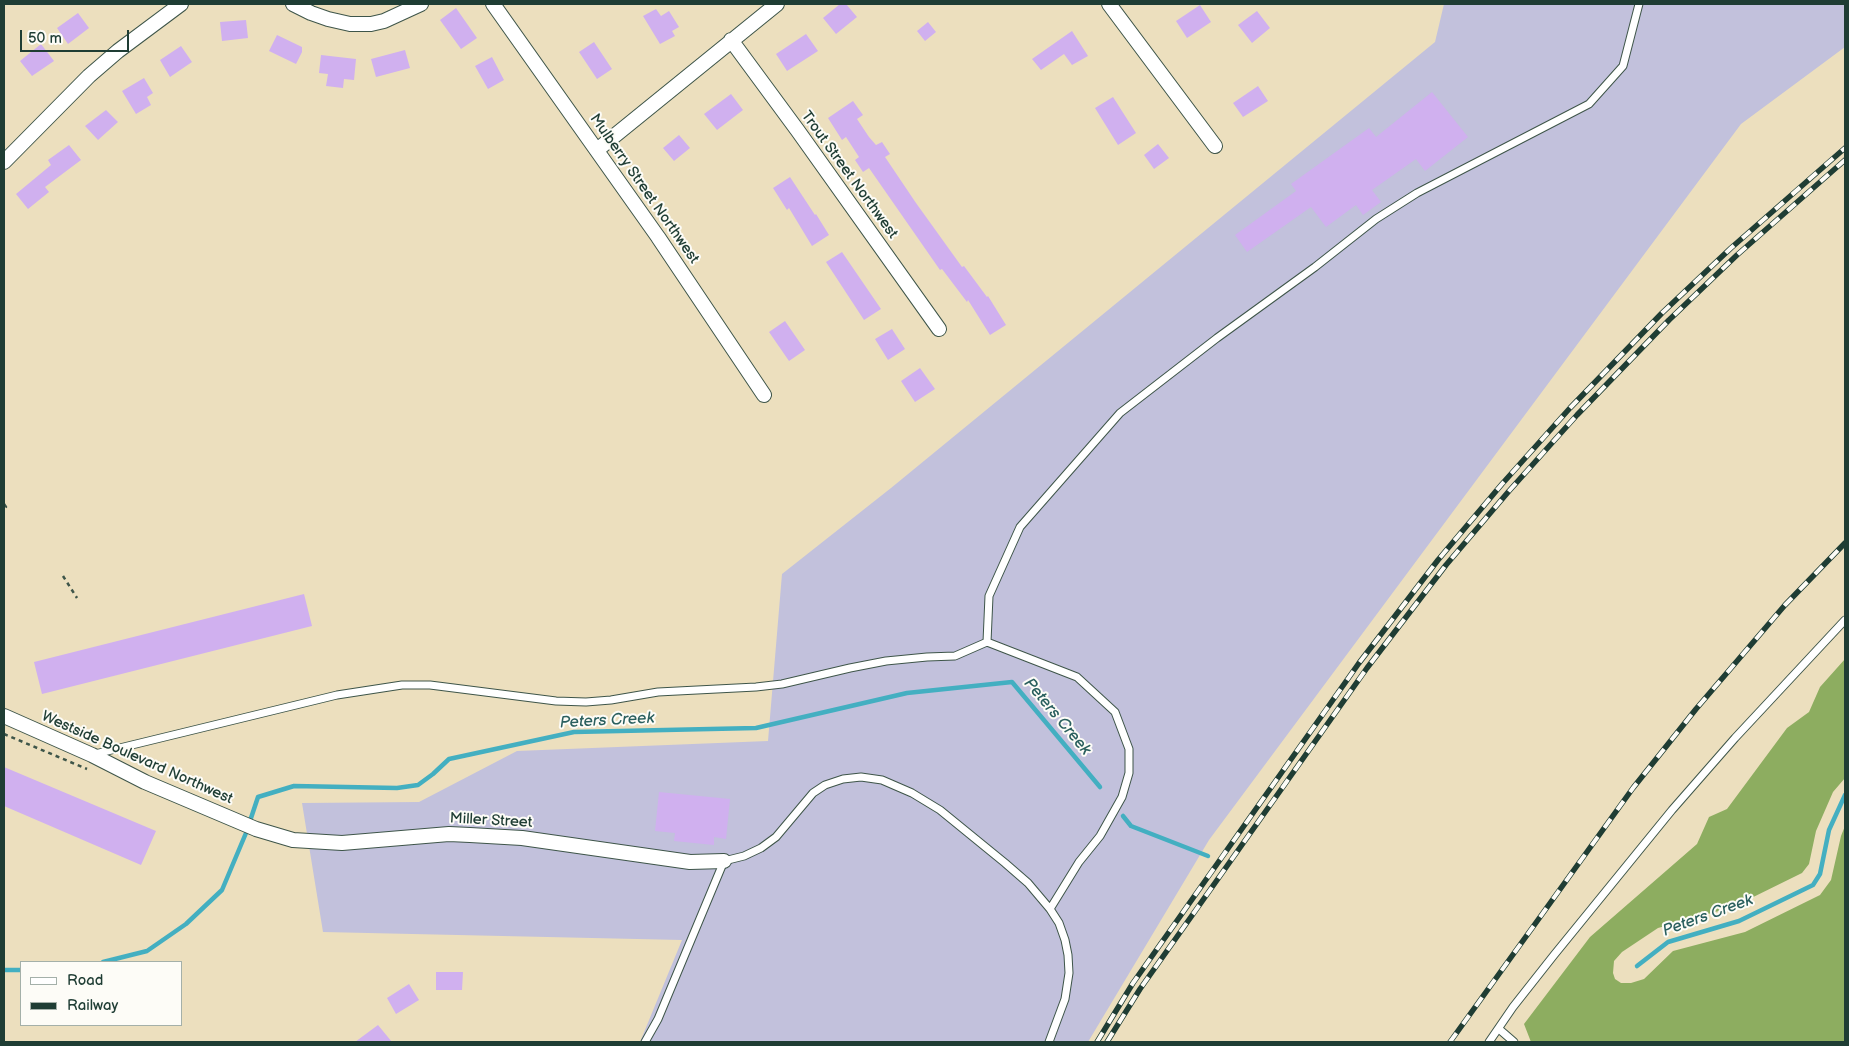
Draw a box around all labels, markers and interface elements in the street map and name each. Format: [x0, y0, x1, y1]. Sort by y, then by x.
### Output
scale bar [22, 20, 131, 52]
text: 50 m [28, 29, 62, 48]
street label: Trout Street Northwest [797, 108, 901, 242]
street label: Mulberry Street Northwest [585, 111, 703, 267]
water label: Peters Creek [1019, 675, 1095, 759]
street label: Westside Boulevard Northwest [39, 708, 235, 808]
water label: Peters Creek [559, 709, 655, 733]
street label: Miller Street [449, 810, 533, 832]
water label: Peters Creek [1660, 891, 1756, 941]
legend [20, 961, 182, 1026]
text: Road [67, 971, 103, 990]
text: Railway [67, 996, 118, 1015]

